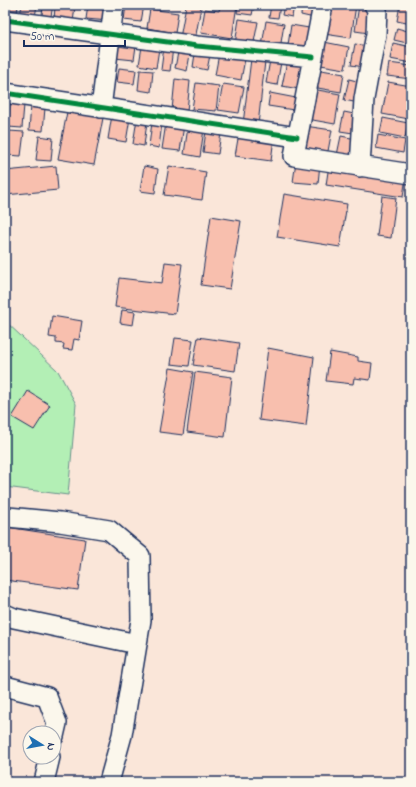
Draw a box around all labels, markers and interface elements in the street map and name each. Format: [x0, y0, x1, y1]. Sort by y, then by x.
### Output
scale bar [24, 22, 125, 48]
text: 50 m [30, 28, 54, 46]
north arrow [22, 725, 62, 765]
text: N [42, 742, 59, 752]

